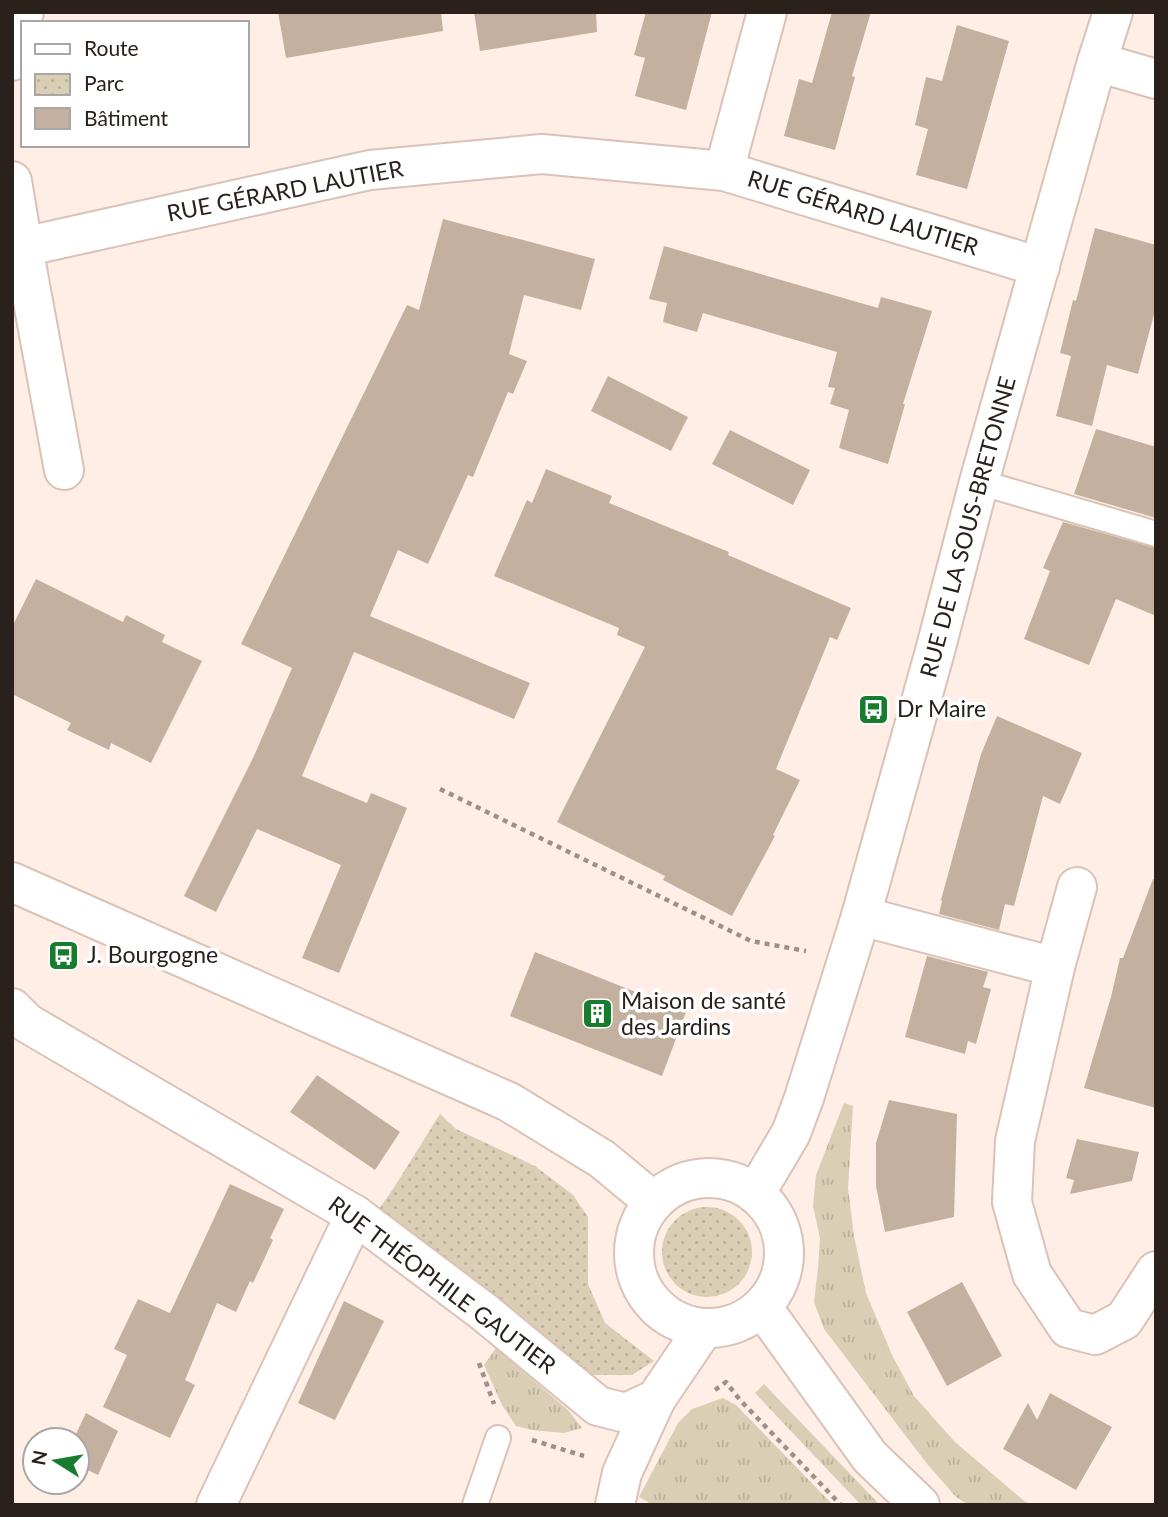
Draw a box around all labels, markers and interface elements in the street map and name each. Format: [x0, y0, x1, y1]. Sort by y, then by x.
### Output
legend [21, 21, 248, 147]
text: Route [84, 35, 139, 60]
text: Parc [84, 70, 124, 95]
text: Bâtiment [84, 105, 169, 130]
street label: RUE GÉRARD LAUTIER [164, 153, 406, 227]
street label: RUE GÉRARD LAUTIER [744, 164, 983, 261]
street label: RUE DE LA SOUS-BRETONNE [913, 373, 1021, 680]
bus stop icon: Dr Maire [857, 692, 891, 726]
place label: Dr Maire [897, 694, 986, 722]
bus stop icon: J. Bourgogne [47, 938, 81, 972]
place label: J. Bourgogne [87, 940, 218, 968]
place label: Maison de santé des Jardins [621, 986, 786, 1040]
building icon: Maison de santé des Jardins [581, 997, 615, 1031]
street label: RUE THÉOPHILE GAUTIER [323, 1190, 562, 1379]
north arrow [21, 1426, 91, 1496]
text: N [26, 1448, 52, 1467]

